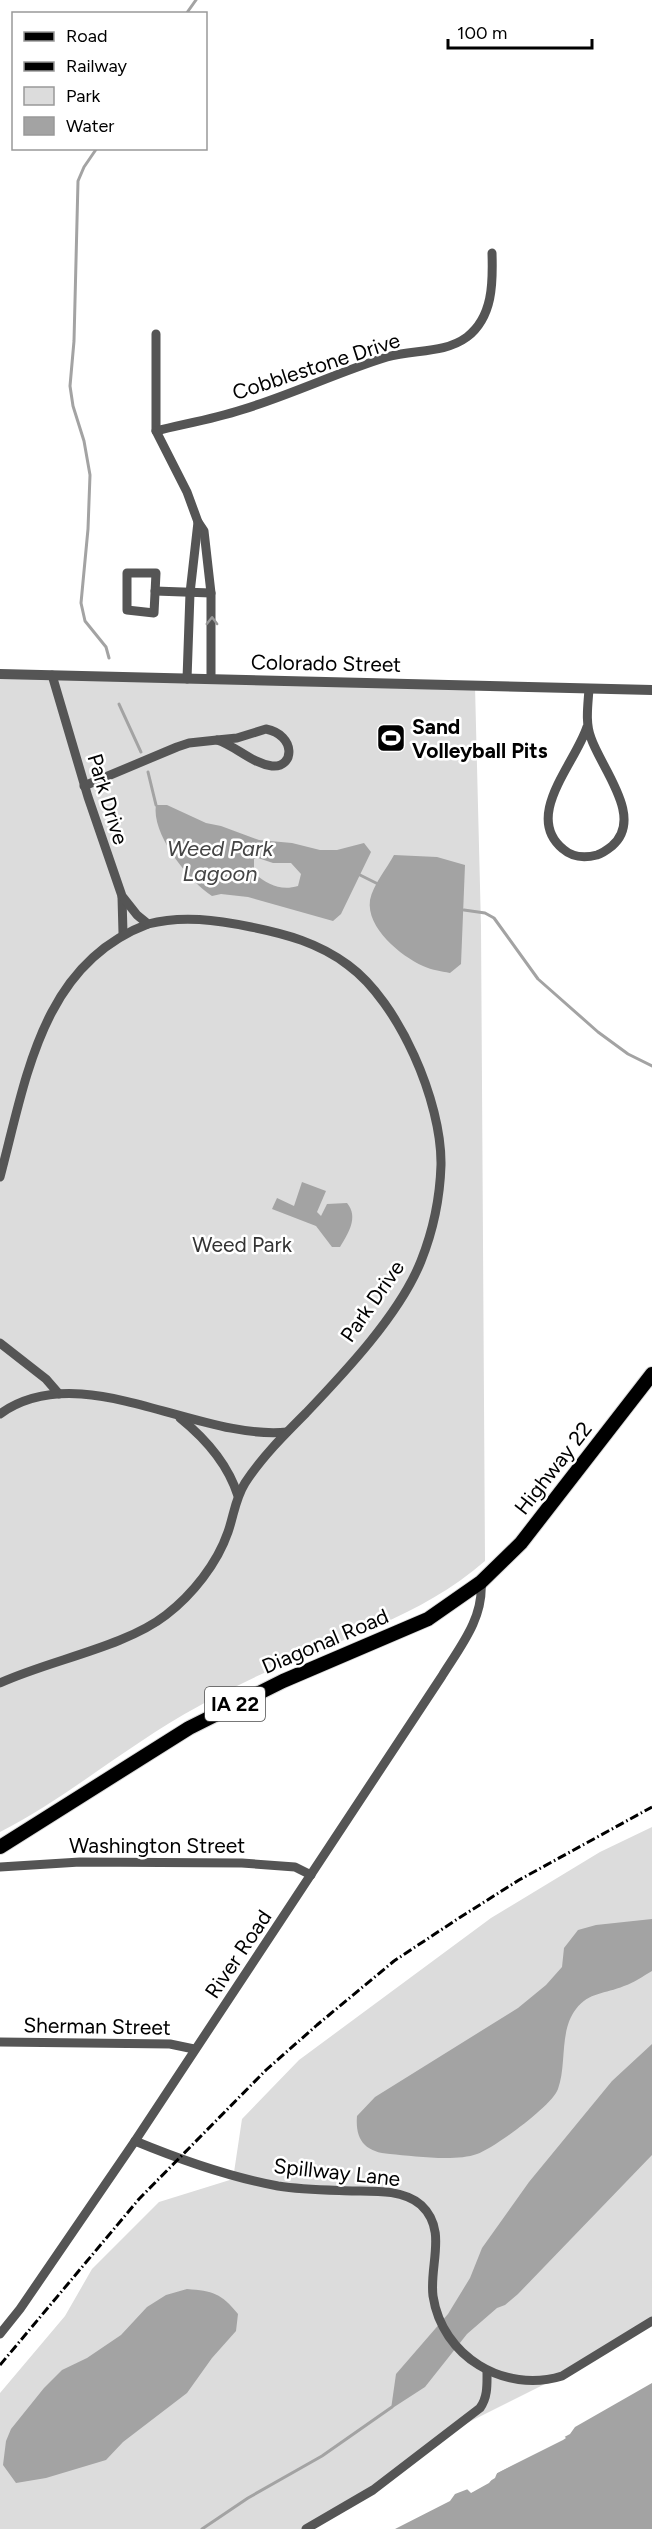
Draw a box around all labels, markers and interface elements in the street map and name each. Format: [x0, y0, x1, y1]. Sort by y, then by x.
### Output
legend [12, 12, 207, 150]
scale bar [448, 12, 592, 50]
text: 100 m [457, 22, 507, 44]
text: Road [66, 25, 107, 47]
text: Railway [66, 55, 128, 77]
text: Park [66, 85, 101, 107]
text: Water [66, 115, 114, 137]
street label: Cobblestone Drive [229, 327, 403, 405]
one-way arrow [205, 616, 218, 625]
street label: Colorado Street [251, 649, 401, 677]
place label: Sand Volleyball Pits [412, 714, 548, 763]
sports icon: Sand Volleyball Pits [375, 722, 407, 754]
street label: Park Drive [82, 751, 134, 847]
water label: Weed Park Lagoon [167, 835, 274, 887]
park label: Weed Park [192, 1232, 293, 1257]
street label: Park Drive [335, 1255, 409, 1347]
street label: Highway 22 [509, 1417, 597, 1519]
street label: Diagonal Road [258, 1603, 392, 1679]
road number: IA 22 [205, 1687, 265, 1721]
street label: Washington Street [69, 1833, 245, 1858]
street label: River Road [199, 1905, 277, 2003]
street label: Sherman Street [23, 2012, 171, 2040]
street label: Spillway Lane [272, 2153, 402, 2191]

